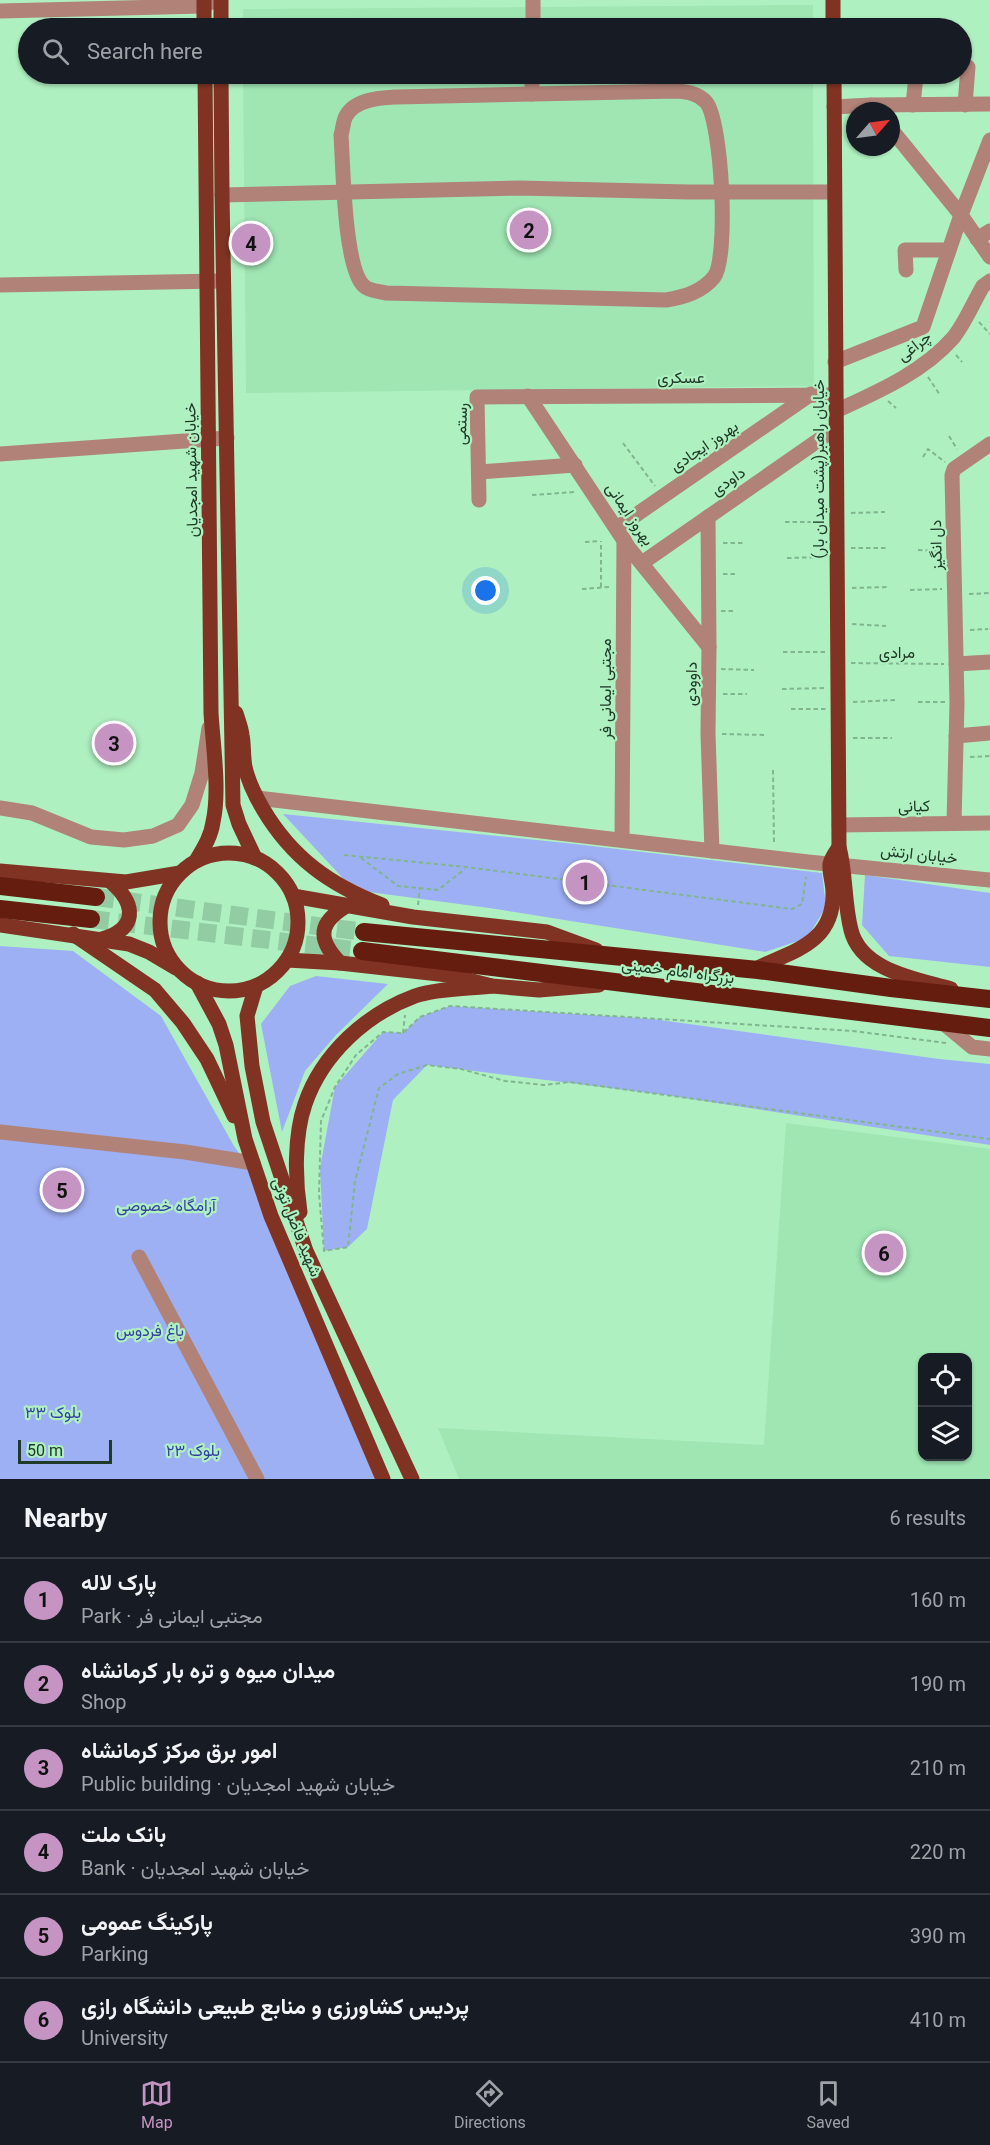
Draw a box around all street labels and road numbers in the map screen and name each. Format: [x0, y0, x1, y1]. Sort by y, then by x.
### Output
street label: چراغی [893, 327, 936, 367]
street label: عسکری [657, 368, 705, 388]
street label: خیابان راهبر(پشت میدان بار) [809, 379, 830, 559]
street label: خیابان شهید امجدیان [180, 402, 203, 538]
street label: رستمی [451, 402, 472, 446]
street label: بهروز ایجادی [666, 416, 742, 476]
street label: داودی [707, 462, 749, 500]
street label: بهروز ایمانی [601, 479, 658, 550]
street label: دل انگیز [926, 519, 947, 572]
street label: مجتبی ایمانی فر [596, 638, 616, 741]
street label: مرادی [879, 643, 915, 663]
street label: داوودی [681, 662, 702, 706]
street label: کیانی [898, 796, 930, 817]
street label: خیابان ارتش [880, 841, 959, 869]
street label: بزرگراه امام خمینی [620, 955, 735, 988]
street label: شهید فاضل تونی [268, 1175, 326, 1280]

